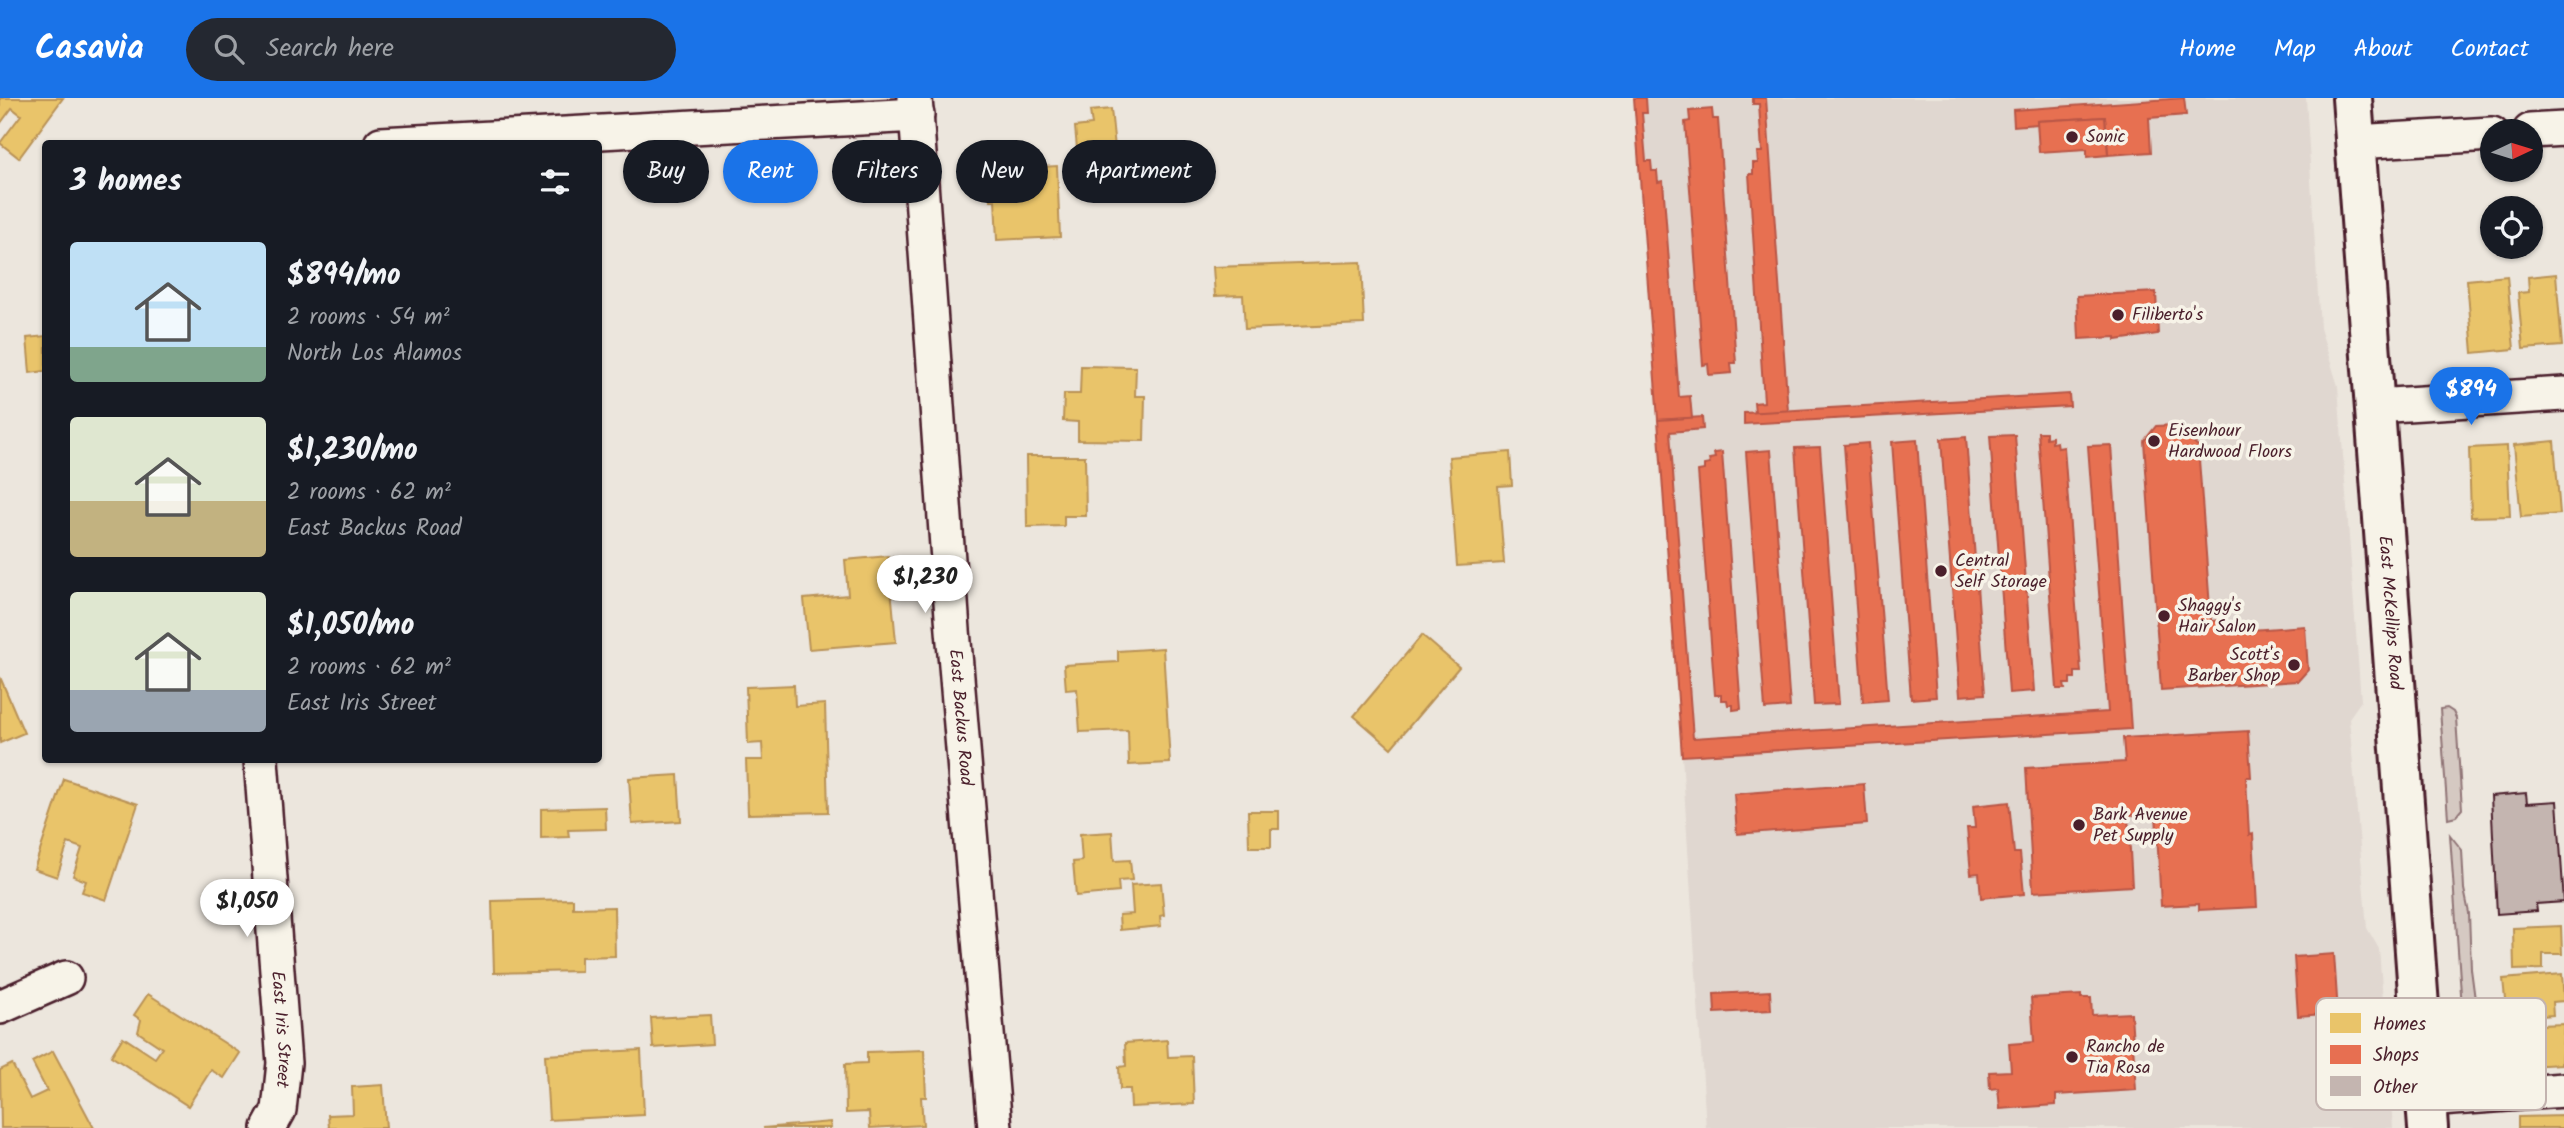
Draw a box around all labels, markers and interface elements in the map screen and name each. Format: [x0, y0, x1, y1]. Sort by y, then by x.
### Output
search box [186, 18, 676, 81]
text: Casavia [35, 23, 144, 76]
text: Search here [266, 28, 394, 70]
icon: search [210, 30, 248, 68]
text: Home [2179, 30, 2236, 69]
text: Map [2274, 30, 2316, 69]
text: About [2354, 30, 2412, 69]
text: Contact [2450, 30, 2529, 69]
north arrow [2480, 119, 2543, 182]
map controls [2480, 119, 2543, 259]
place label: Sonic [2086, 123, 2126, 152]
marker: Sonic [2064, 129, 2080, 145]
chip: Buy [623, 140, 709, 203]
chip: Rent [723, 140, 818, 203]
chip: Filters [832, 140, 942, 203]
chip: New [956, 140, 1048, 203]
chip: Apartment [1062, 140, 1216, 203]
text: 3 homes [70, 158, 182, 206]
icon: filters [536, 163, 574, 201]
button: locate [2480, 196, 2543, 259]
text: $894/mo [287, 252, 401, 300]
icon: home [126, 270, 210, 354]
text: 2 rooms · 54 m² [287, 300, 450, 336]
place label: Filiberto's [2132, 301, 2204, 330]
marker: Filiberto's [2110, 307, 2126, 323]
text: North Los Alamos [287, 336, 462, 372]
pin: $894 [2430, 368, 2512, 427]
text: $894 [2445, 372, 2497, 408]
place label: Eisenhour Hardwood Floors [2168, 417, 2292, 467]
text: $1,230/mo [287, 427, 418, 475]
marker: Eisenhour Hardwood Floors [2146, 433, 2162, 449]
icon: home [126, 445, 210, 529]
text: 2 rooms · 62 m² [287, 475, 451, 511]
text: East Backus Road [287, 511, 462, 547]
street label: East McKellips Road [2370, 534, 2410, 692]
place label: Central Self Storage [1955, 547, 2047, 597]
pin: $1,230 [868, 556, 982, 615]
text: $1,230 [893, 560, 957, 596]
marker: Central Self Storage [1933, 563, 1949, 579]
place label: Shaggy's Hair Salon [2178, 592, 2256, 642]
text: $1,050/mo [287, 602, 414, 650]
marker: Shaggy's Hair Salon [2156, 608, 2172, 624]
icon: home [126, 620, 210, 704]
place label: Scott's Barber Shop [2187, 641, 2280, 691]
street label: East Backus Road [940, 648, 981, 788]
text: 2 rooms · 62 m² [287, 650, 451, 686]
marker: Scott's Barber Shop [2286, 657, 2302, 673]
text: East Iris Street [287, 686, 437, 722]
place label: Bark Avenue Pet Supply [2093, 801, 2188, 851]
marker: Bark Avenue Pet Supply [2071, 817, 2087, 833]
pin: $1,050 [190, 880, 304, 939]
text: $1,050 [216, 884, 278, 920]
street label: East Iris Street [263, 970, 299, 1090]
legend [2316, 998, 2546, 1110]
text: Homes [2373, 1010, 2426, 1040]
place label: Rancho de Tia Rosa [2086, 1033, 2165, 1083]
text: Shops [2373, 1041, 2419, 1071]
marker: Rancho de Tia Rosa [2064, 1049, 2080, 1065]
text: Other [2373, 1073, 2419, 1103]

